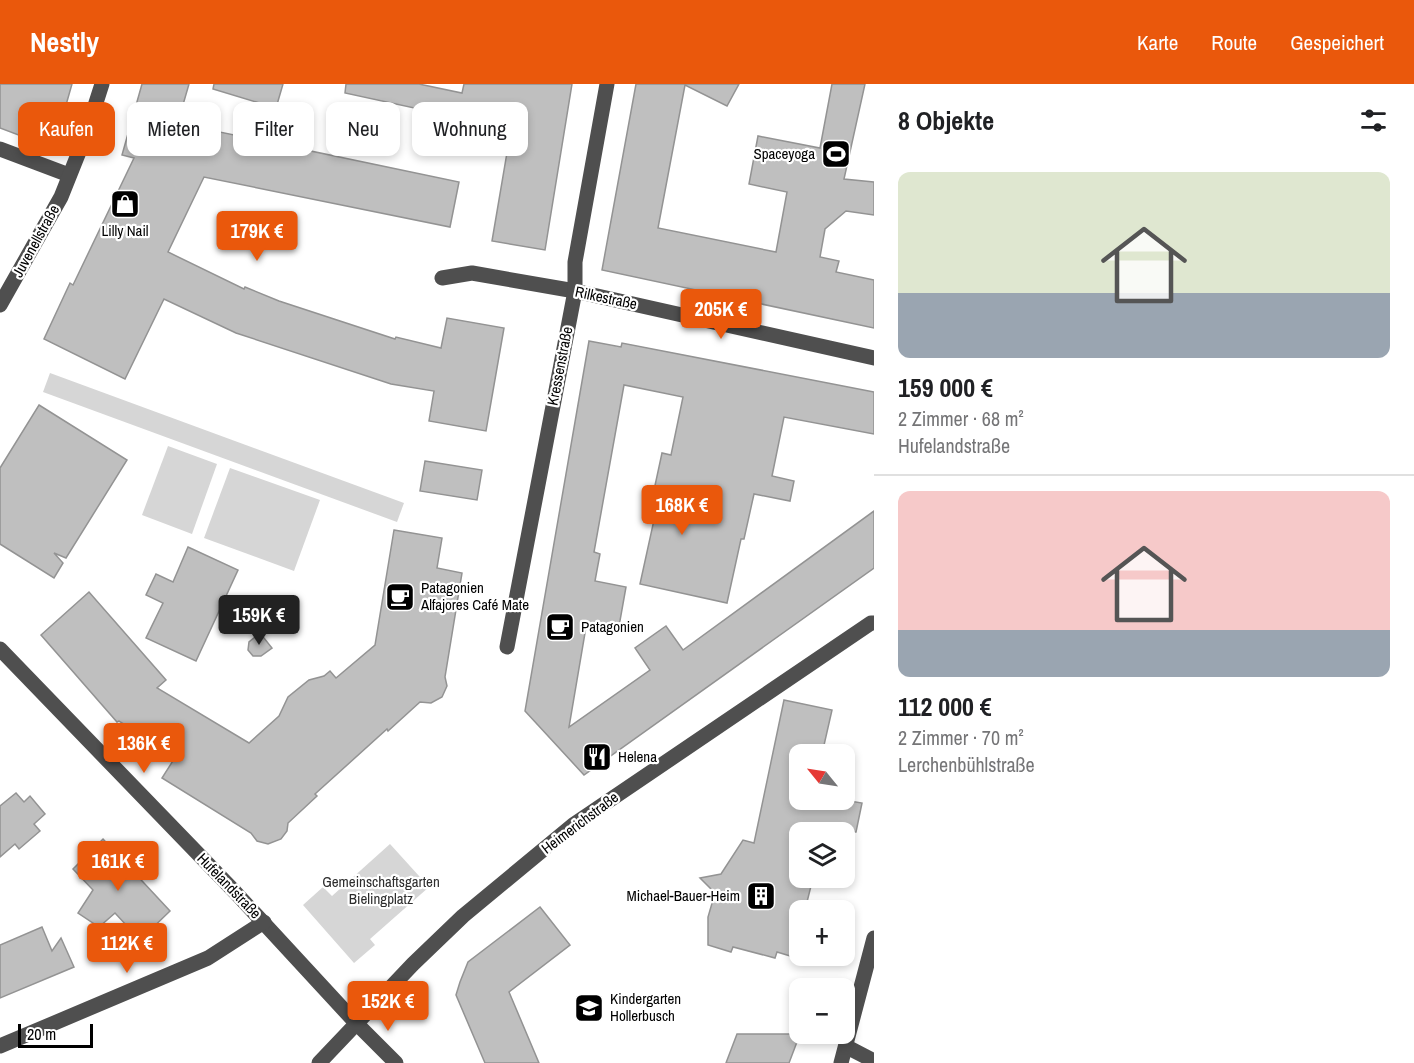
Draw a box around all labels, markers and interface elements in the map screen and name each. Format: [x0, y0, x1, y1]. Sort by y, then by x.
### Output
text: Nestly [30, 23, 99, 61]
text: Karte [1137, 28, 1178, 57]
text: Route [1211, 28, 1257, 57]
text: Gespeichert [1290, 28, 1384, 57]
chip: Kaufen [18, 102, 115, 156]
chip: Mieten [127, 102, 221, 156]
chip: Filter [233, 102, 314, 156]
chip: Neu [326, 102, 400, 156]
chip: Wohnung [412, 102, 528, 156]
text: 8 Objekte [898, 103, 994, 138]
icon: filters [1357, 104, 1390, 137]
sports icon: Spaceyoga [820, 138, 852, 170]
place label: Spaceyoga [753, 143, 815, 164]
shop icon: Lilly Nail [109, 188, 141, 220]
street label: Juvenellstraße [7, 201, 64, 281]
pin: 179K € [208, 211, 306, 262]
icon: home [1090, 211, 1198, 319]
text: 179K € [231, 217, 283, 244]
place label: Lilly Nail [101, 220, 149, 241]
street label: Rilkestraße [573, 281, 639, 314]
pin: 205K € [672, 289, 770, 340]
text: 205K € [695, 295, 747, 322]
street label: Kressenstraße [542, 324, 577, 407]
text: 159 000 € [898, 370, 993, 405]
text: 2 Zimmer · 68 m² [898, 405, 1024, 432]
text: Hufelandstraße [898, 432, 1010, 459]
pin: 168K € [633, 485, 731, 536]
text: 168K € [656, 491, 708, 518]
icon: home [1090, 530, 1198, 638]
place label: Patagonien Alfajores Café Mate [420, 577, 529, 615]
cafe icon: Patagonien Alfajores Café Mate [384, 581, 416, 613]
pin: 159K € [210, 595, 308, 646]
text: 159K € [233, 601, 285, 628]
cafe icon: Patagonien [544, 611, 576, 643]
place label: Patagonien [581, 616, 644, 637]
text: 112 000 € [898, 689, 992, 724]
pin: 136K € [95, 723, 193, 774]
text: 2 Zimmer · 70 m² [898, 724, 1024, 751]
text: 136K € [118, 729, 170, 756]
restaurant icon: Helena [581, 741, 613, 773]
north arrow [789, 744, 855, 810]
map controls [789, 744, 855, 1044]
place label: Helena [618, 746, 657, 767]
text: Lerchenbühlstraße [898, 751, 1035, 778]
street label: Heimerichstraße [537, 787, 623, 859]
button: layers [789, 822, 855, 888]
pin: 161K € [69, 841, 167, 892]
text: 161K € [92, 847, 144, 874]
street label: Hufelandstraße [193, 848, 266, 923]
park label: Gemeinschaftsgarten Bielingplatz [322, 871, 440, 909]
building icon: Michael-Bauer-Heim [745, 880, 777, 912]
place label: Michael-Bauer-Heim [627, 885, 740, 906]
button: + [789, 900, 855, 966]
pin: 112K € [78, 923, 176, 974]
text: 112K € [101, 929, 153, 956]
button: − [789, 978, 855, 1044]
pin: 152K € [339, 981, 437, 1032]
text: 152K € [362, 987, 414, 1014]
place label: Kindergarten Hollerbusch [610, 988, 681, 1026]
school or university icon: Kindergarten Hollerbusch [573, 992, 605, 1024]
scale bar [18, 1021, 93, 1048]
text: 20 m [27, 1023, 56, 1045]

